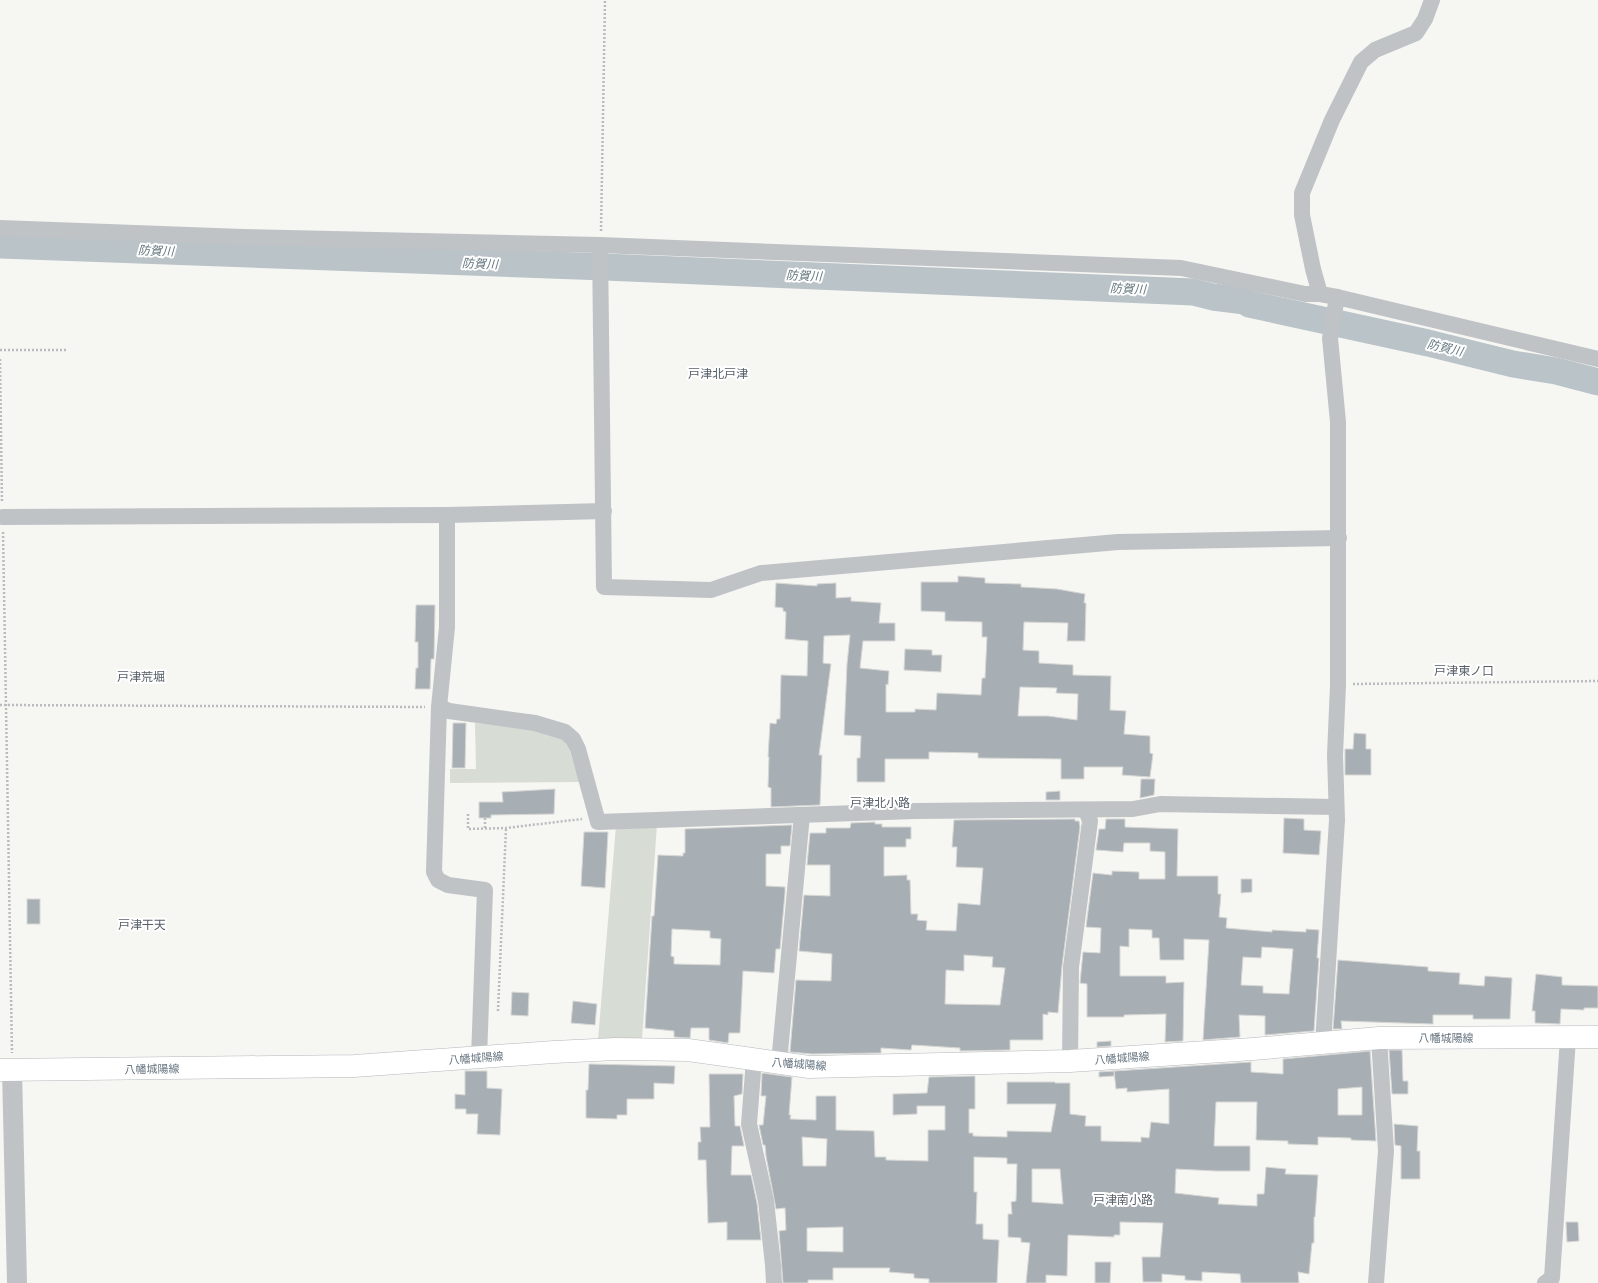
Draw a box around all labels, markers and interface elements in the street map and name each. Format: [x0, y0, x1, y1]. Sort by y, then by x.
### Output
water label: 防賀川 [138, 242, 176, 260]
water label: 防賀川 [462, 255, 500, 273]
water label: 防賀川 [786, 267, 824, 285]
water label: 防賀川 [1110, 280, 1148, 298]
water label: 防賀川 [1426, 336, 1466, 360]
district label: 戸津北戸津 [688, 366, 748, 382]
district label: 戸津東ノ口 [1434, 663, 1494, 679]
district label: 戸津荒堀 [117, 669, 165, 685]
district label: 戸津北小路 [850, 795, 910, 811]
district label: 戸津干天 [118, 917, 166, 933]
street label: 八幡城陽線 [1419, 1031, 1474, 1045]
street label: 八幡城陽線 [448, 1049, 504, 1067]
street label: 八幡城陽線 [1094, 1049, 1150, 1067]
street label: 八幡城陽線 [771, 1055, 827, 1073]
street label: 八幡城陽線 [124, 1062, 180, 1076]
district label: 戸津南小路 [1093, 1192, 1153, 1208]

